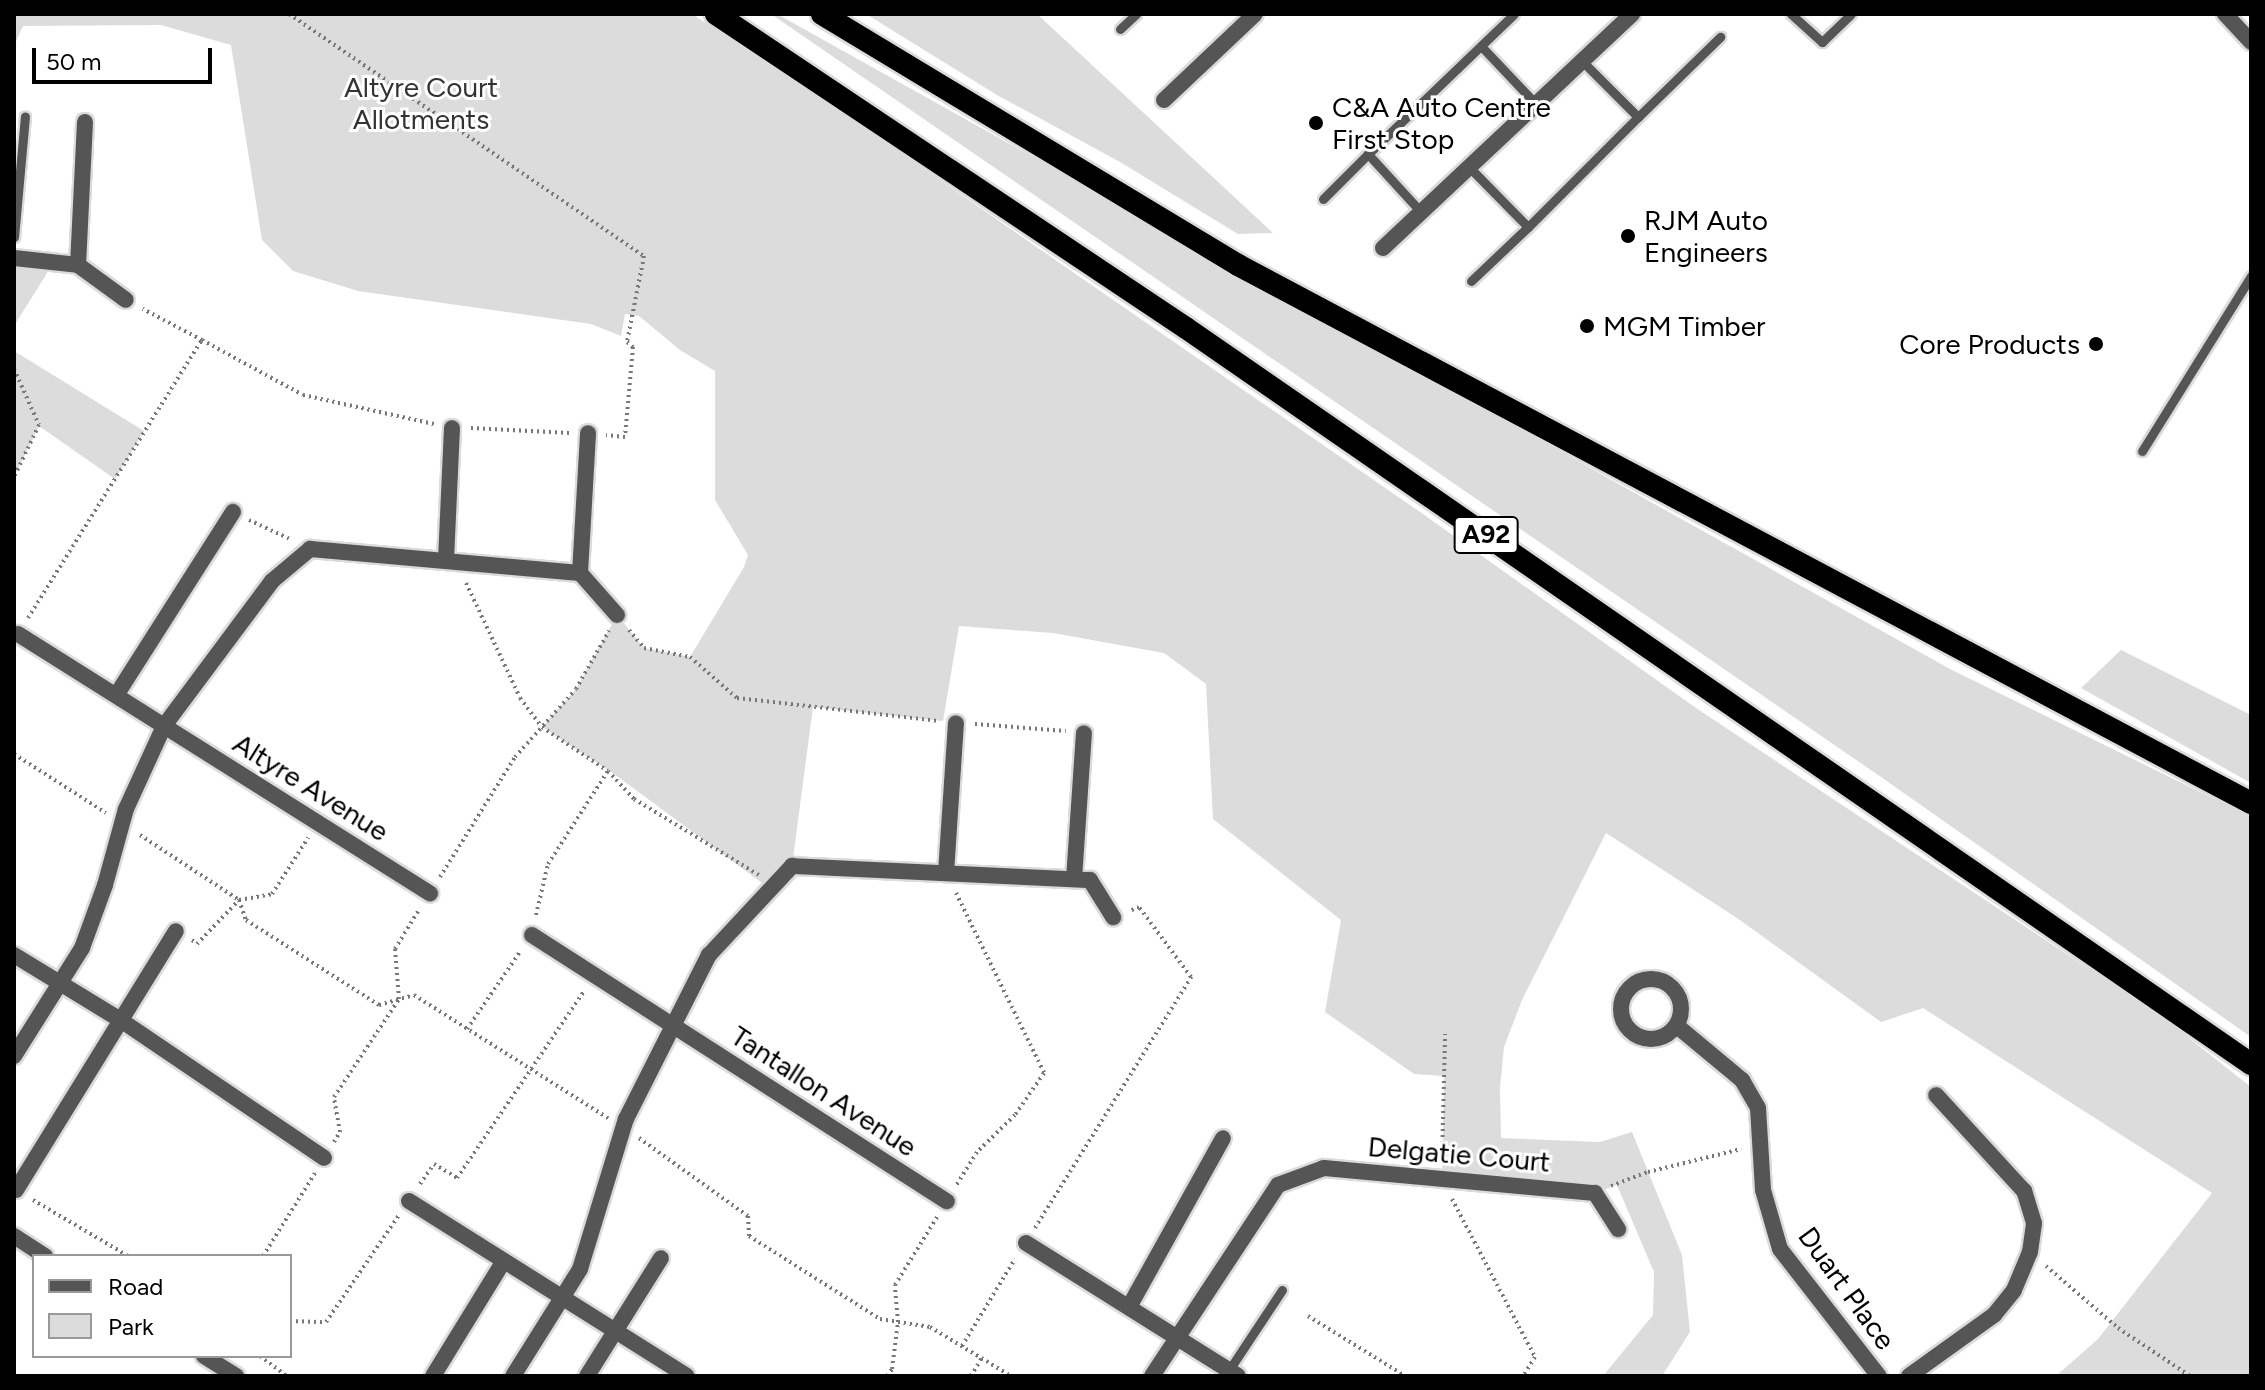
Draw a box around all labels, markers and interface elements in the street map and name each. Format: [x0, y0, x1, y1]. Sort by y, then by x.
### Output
scale bar [36, 32, 216, 82]
text: 50 m [46, 47, 102, 76]
park label: Altyre Court Allotments [344, 70, 498, 136]
place label: C&A Auto Centre First Stop [1332, 90, 1551, 156]
marker: C&A Auto Centre First Stop [1307, 114, 1325, 132]
place label: RJM Auto Engineers [1644, 203, 1768, 269]
marker: RJM Auto Engineers [1619, 227, 1637, 245]
place label: MGM Timber [1603, 309, 1766, 343]
marker: MGM Timber [1578, 317, 1596, 335]
place label: Core Products [1899, 327, 2080, 361]
marker: Core Products [2087, 335, 2105, 353]
road number: A92 [1452, 513, 1520, 557]
street label: Altyre Avenue [227, 726, 395, 848]
street label: Tantallon Avenue [725, 1019, 923, 1163]
street label: Delgatie Court [1366, 1129, 1552, 1179]
street label: Duart Place [1791, 1220, 1903, 1356]
legend [32, 1254, 292, 1358]
text: Road [108, 1272, 163, 1301]
text: Park [108, 1312, 154, 1341]

